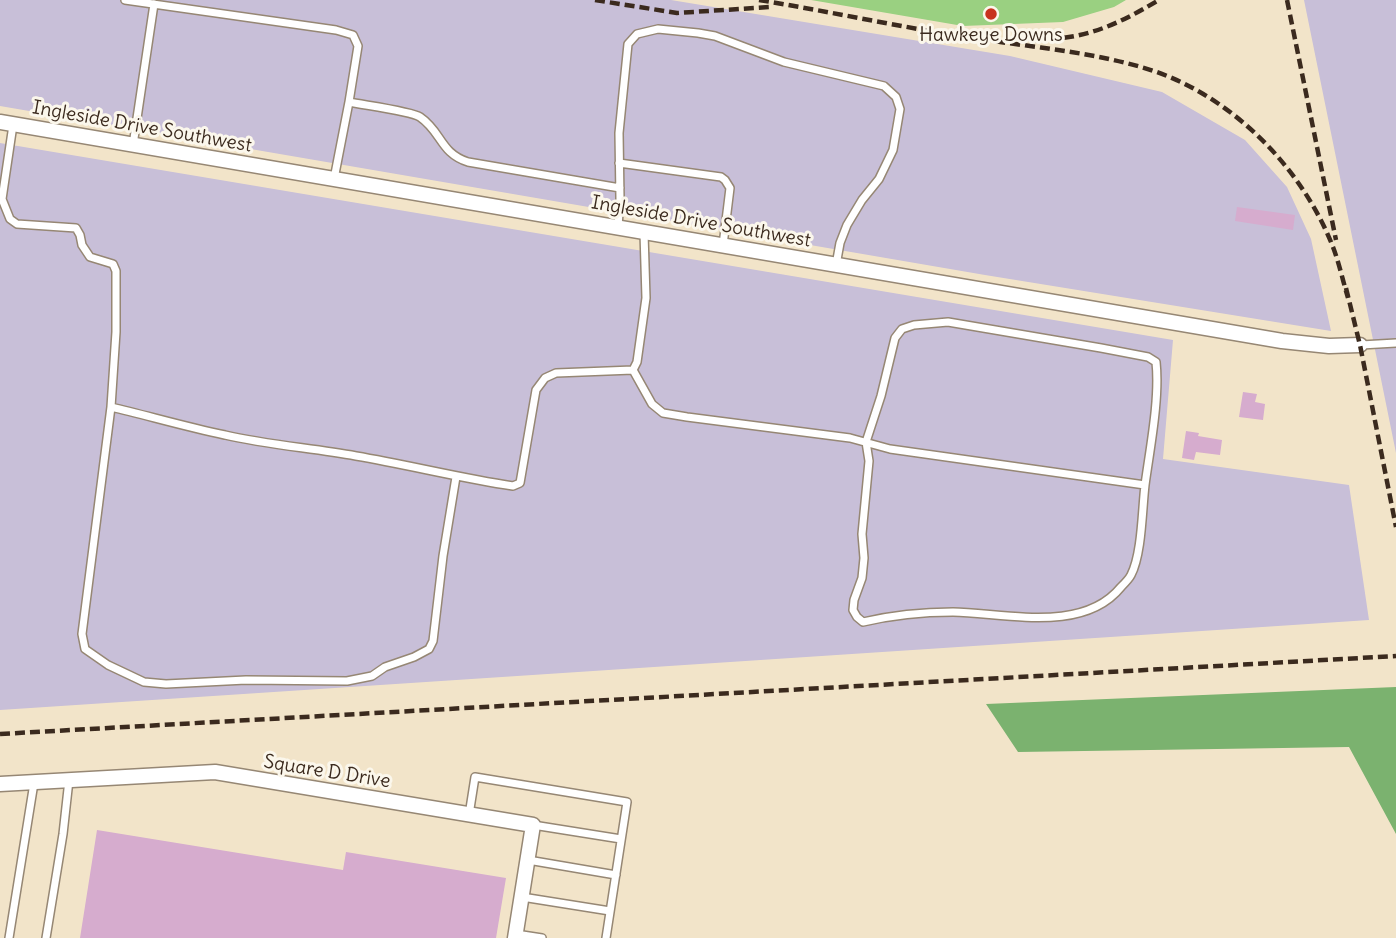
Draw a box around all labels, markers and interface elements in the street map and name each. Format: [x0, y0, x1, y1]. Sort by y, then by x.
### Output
marker: Hawkeye Downs [983, 6, 999, 22]
place label: Hawkeye Downs [919, 25, 1063, 47]
street label: Ingleside Drive Southwest [31, 96, 253, 158]
street label: Ingleside Drive Southwest [590, 191, 812, 253]
street label: Square D Drive [262, 751, 392, 793]

